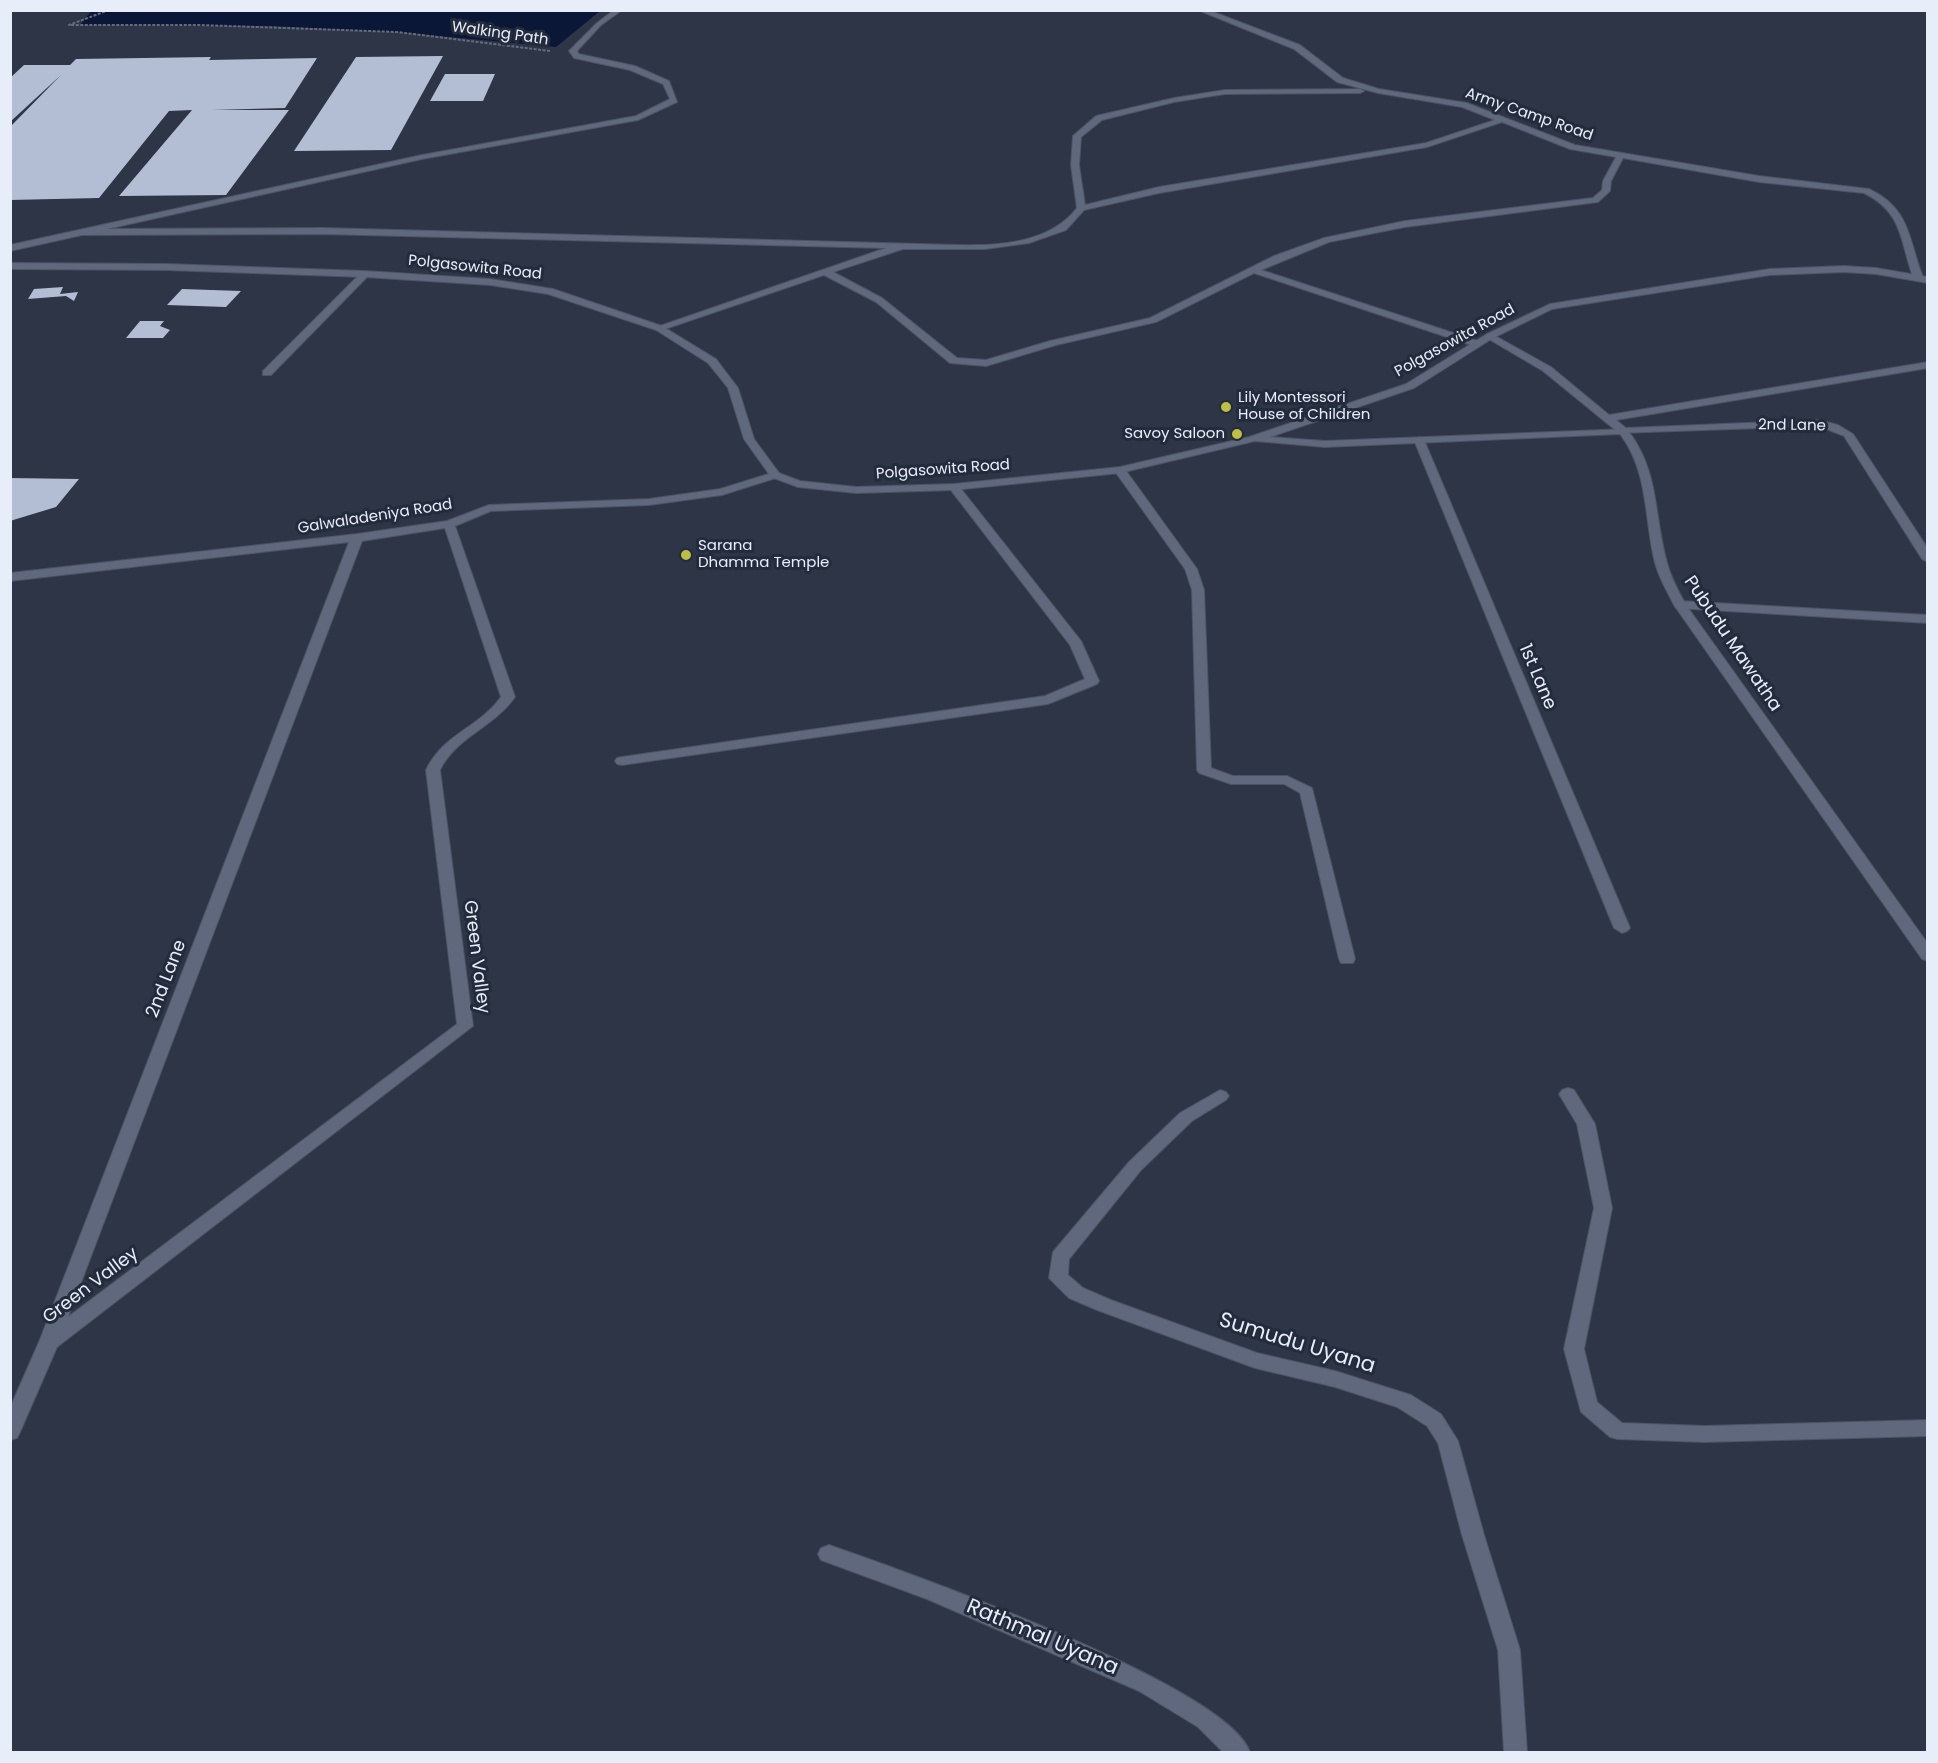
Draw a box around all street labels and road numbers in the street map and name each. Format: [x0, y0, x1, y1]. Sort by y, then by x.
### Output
street label: Walking Path [450, 18, 550, 50]
street label: Army Camp Road [1463, 85, 1595, 145]
street label: Polgasowita Road [407, 252, 543, 284]
street label: Polgasowita Road [1392, 301, 1518, 381]
street label: 2nd Lane [1758, 416, 1826, 436]
street label: Polgasowita Road [875, 456, 1011, 484]
street label: Galwaladeniya Road [297, 496, 453, 538]
street label: Pubudu Mawatha [1679, 572, 1785, 716]
street label: 1st Lane [1514, 641, 1560, 713]
street label: Green Valley [458, 899, 494, 1015]
street label: 2nd Lane [142, 937, 192, 1021]
street label: Green Valley [39, 1243, 143, 1329]
street label: Sumudu Uyana [1216, 1308, 1378, 1380]
street label: Rathmal Uyana [962, 1595, 1122, 1681]

